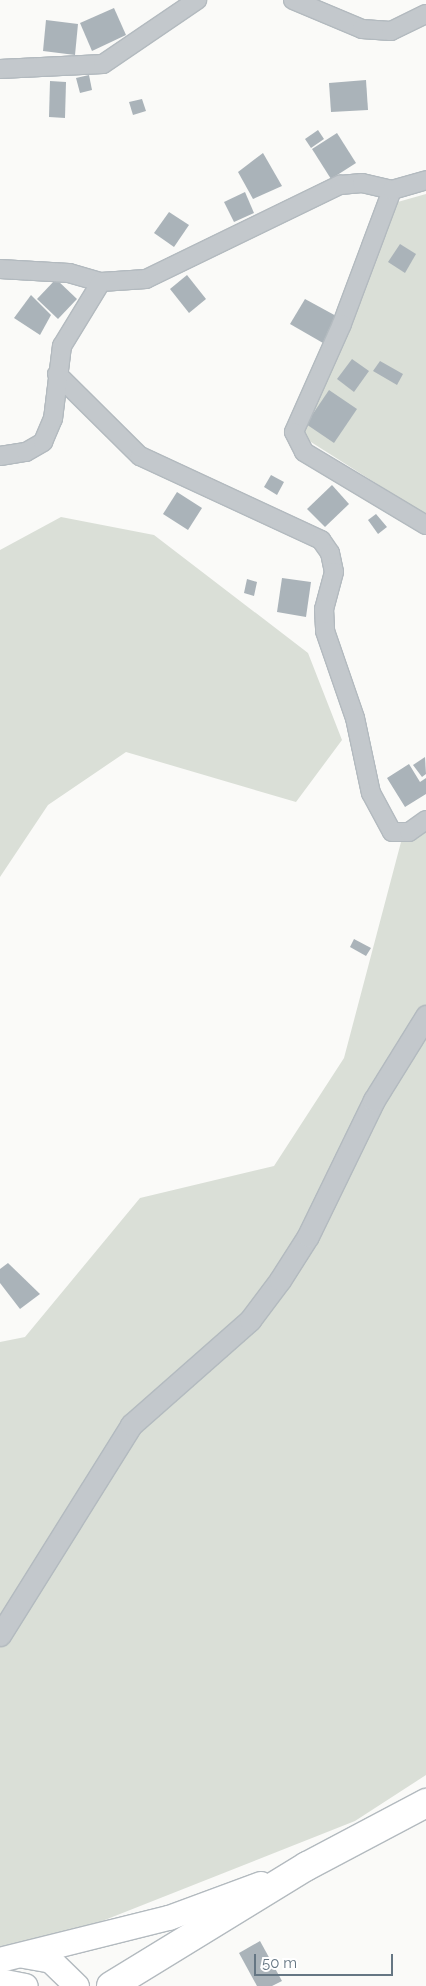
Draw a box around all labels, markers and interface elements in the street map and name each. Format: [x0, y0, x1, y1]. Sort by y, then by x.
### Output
scale bar [256, 1944, 395, 1976]
text: 50 m [262, 1954, 297, 1972]

